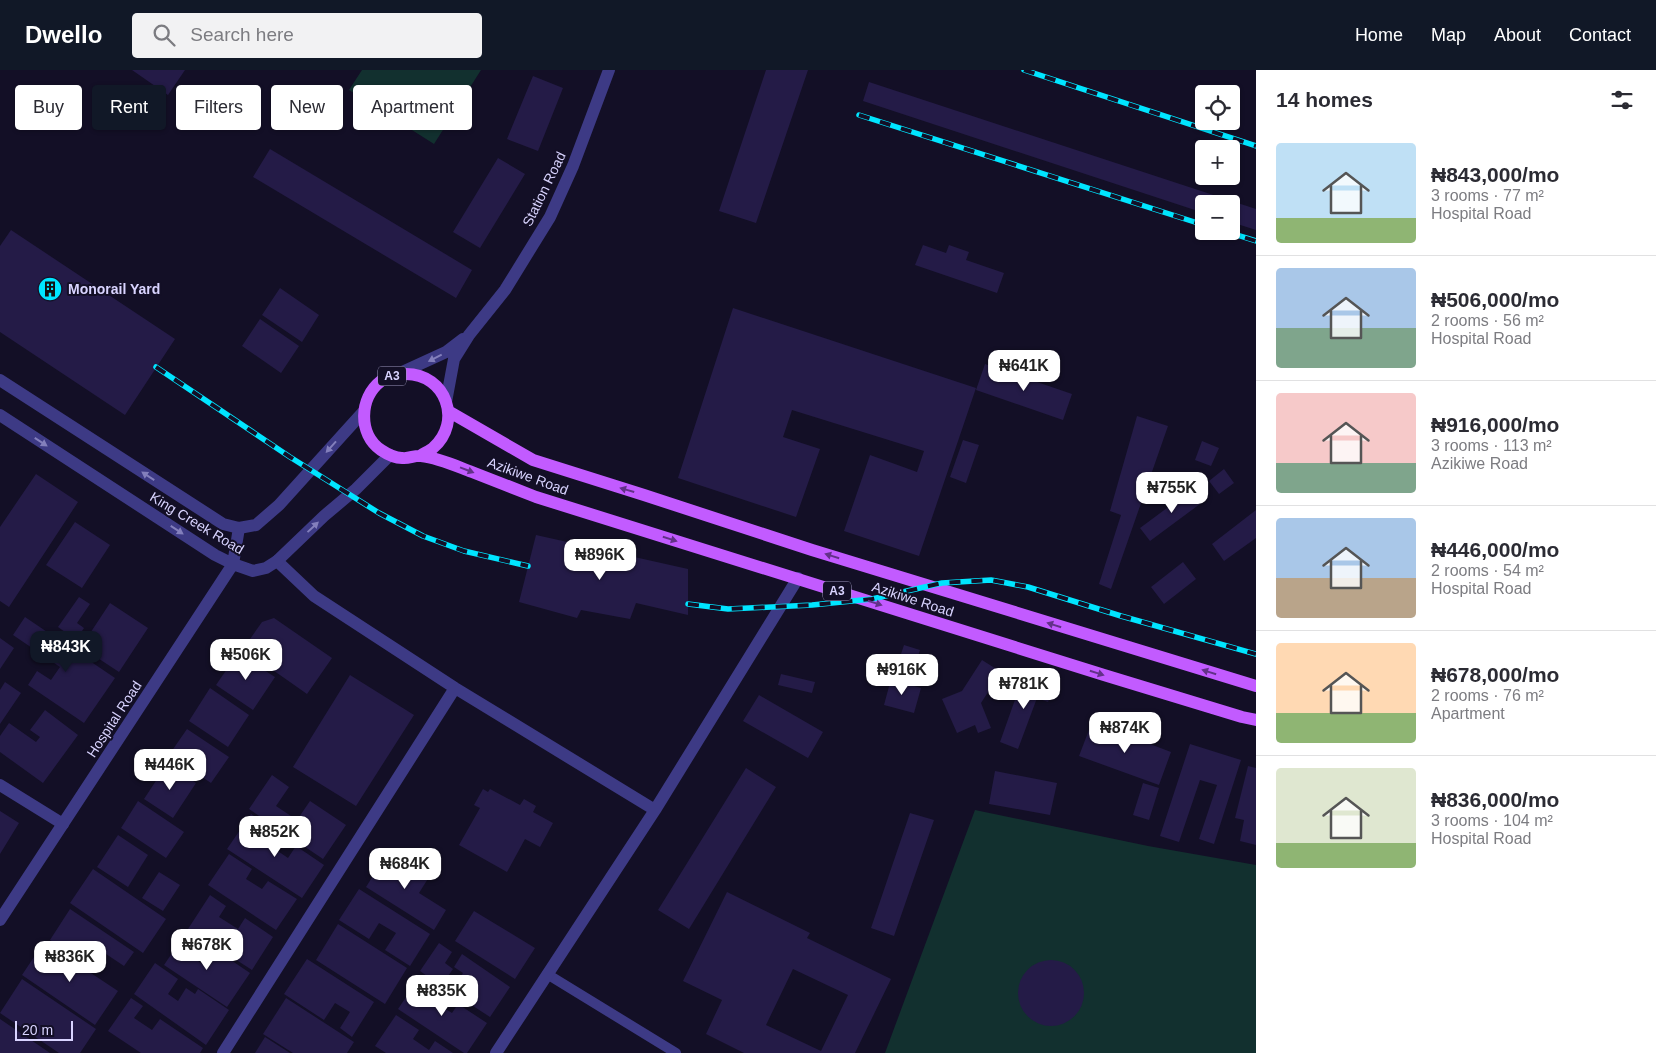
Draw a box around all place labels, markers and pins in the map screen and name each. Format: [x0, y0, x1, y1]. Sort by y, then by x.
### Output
building icon: Monorail Yard [37, 276, 63, 302]
place label: Monorail Yard [68, 281, 160, 297]
pin: ₦641K [989, 350, 1059, 392]
pin: ₦755K [1137, 472, 1207, 514]
pin: ₦896K [565, 538, 635, 581]
pin: ₦843K [31, 630, 101, 673]
pin: ₦506K [211, 638, 281, 681]
pin: ₦916K [867, 654, 937, 696]
pin: ₦781K [989, 668, 1059, 710]
pin: ₦874K [1090, 712, 1160, 754]
pin: ₦446K [135, 748, 205, 791]
pin: ₦852K [240, 816, 310, 858]
pin: ₦684K [370, 848, 440, 890]
pin: ₦678K [172, 928, 242, 971]
pin: ₦836K [35, 940, 105, 983]
pin: ₦835K [407, 974, 477, 1017]

